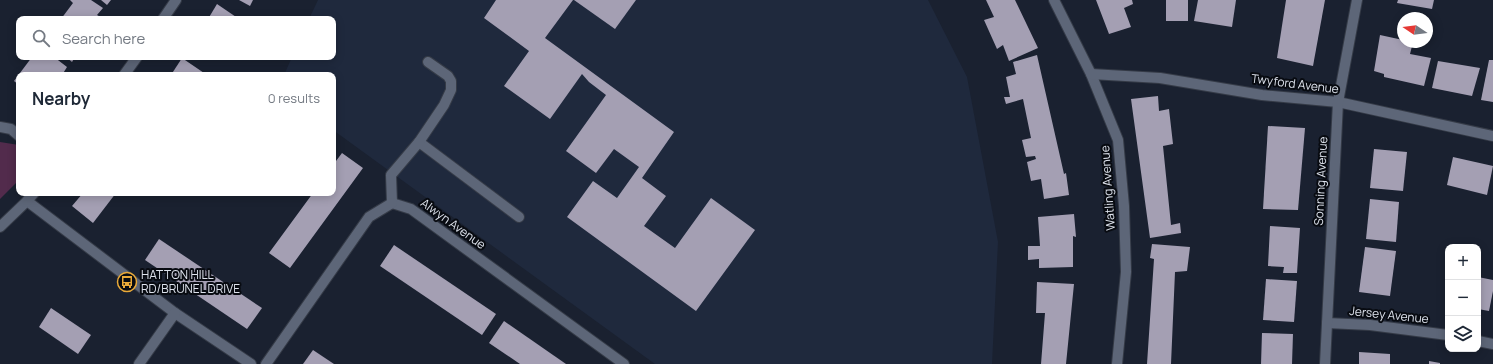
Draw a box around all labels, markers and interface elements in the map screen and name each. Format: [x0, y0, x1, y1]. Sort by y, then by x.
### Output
north arrow [1397, 12, 1433, 48]
search box [16, 16, 336, 60]
icon: search [30, 27, 52, 49]
text: Search here [62, 28, 145, 49]
street label: Twyford Avenue [1250, 70, 1340, 97]
text: Nearby [32, 87, 90, 110]
text: 0 results [268, 89, 320, 107]
street label: Sonning Avenue [1310, 136, 1331, 226]
street label: Watling Avenue [1096, 145, 1119, 231]
street label: Alwyn Avenue [417, 194, 489, 253]
map controls [1445, 244, 1481, 352]
button: + [1445, 244, 1481, 280]
place label: HATTON HILL RD/BRUNEL DRIVE [141, 266, 240, 297]
bus stop icon: HATTON HILL RD/BRUNEL DRIVE [116, 271, 138, 293]
button: − [1445, 280, 1481, 316]
street label: Jersey Avenue [1349, 302, 1430, 327]
button: layers [1445, 316, 1481, 352]

